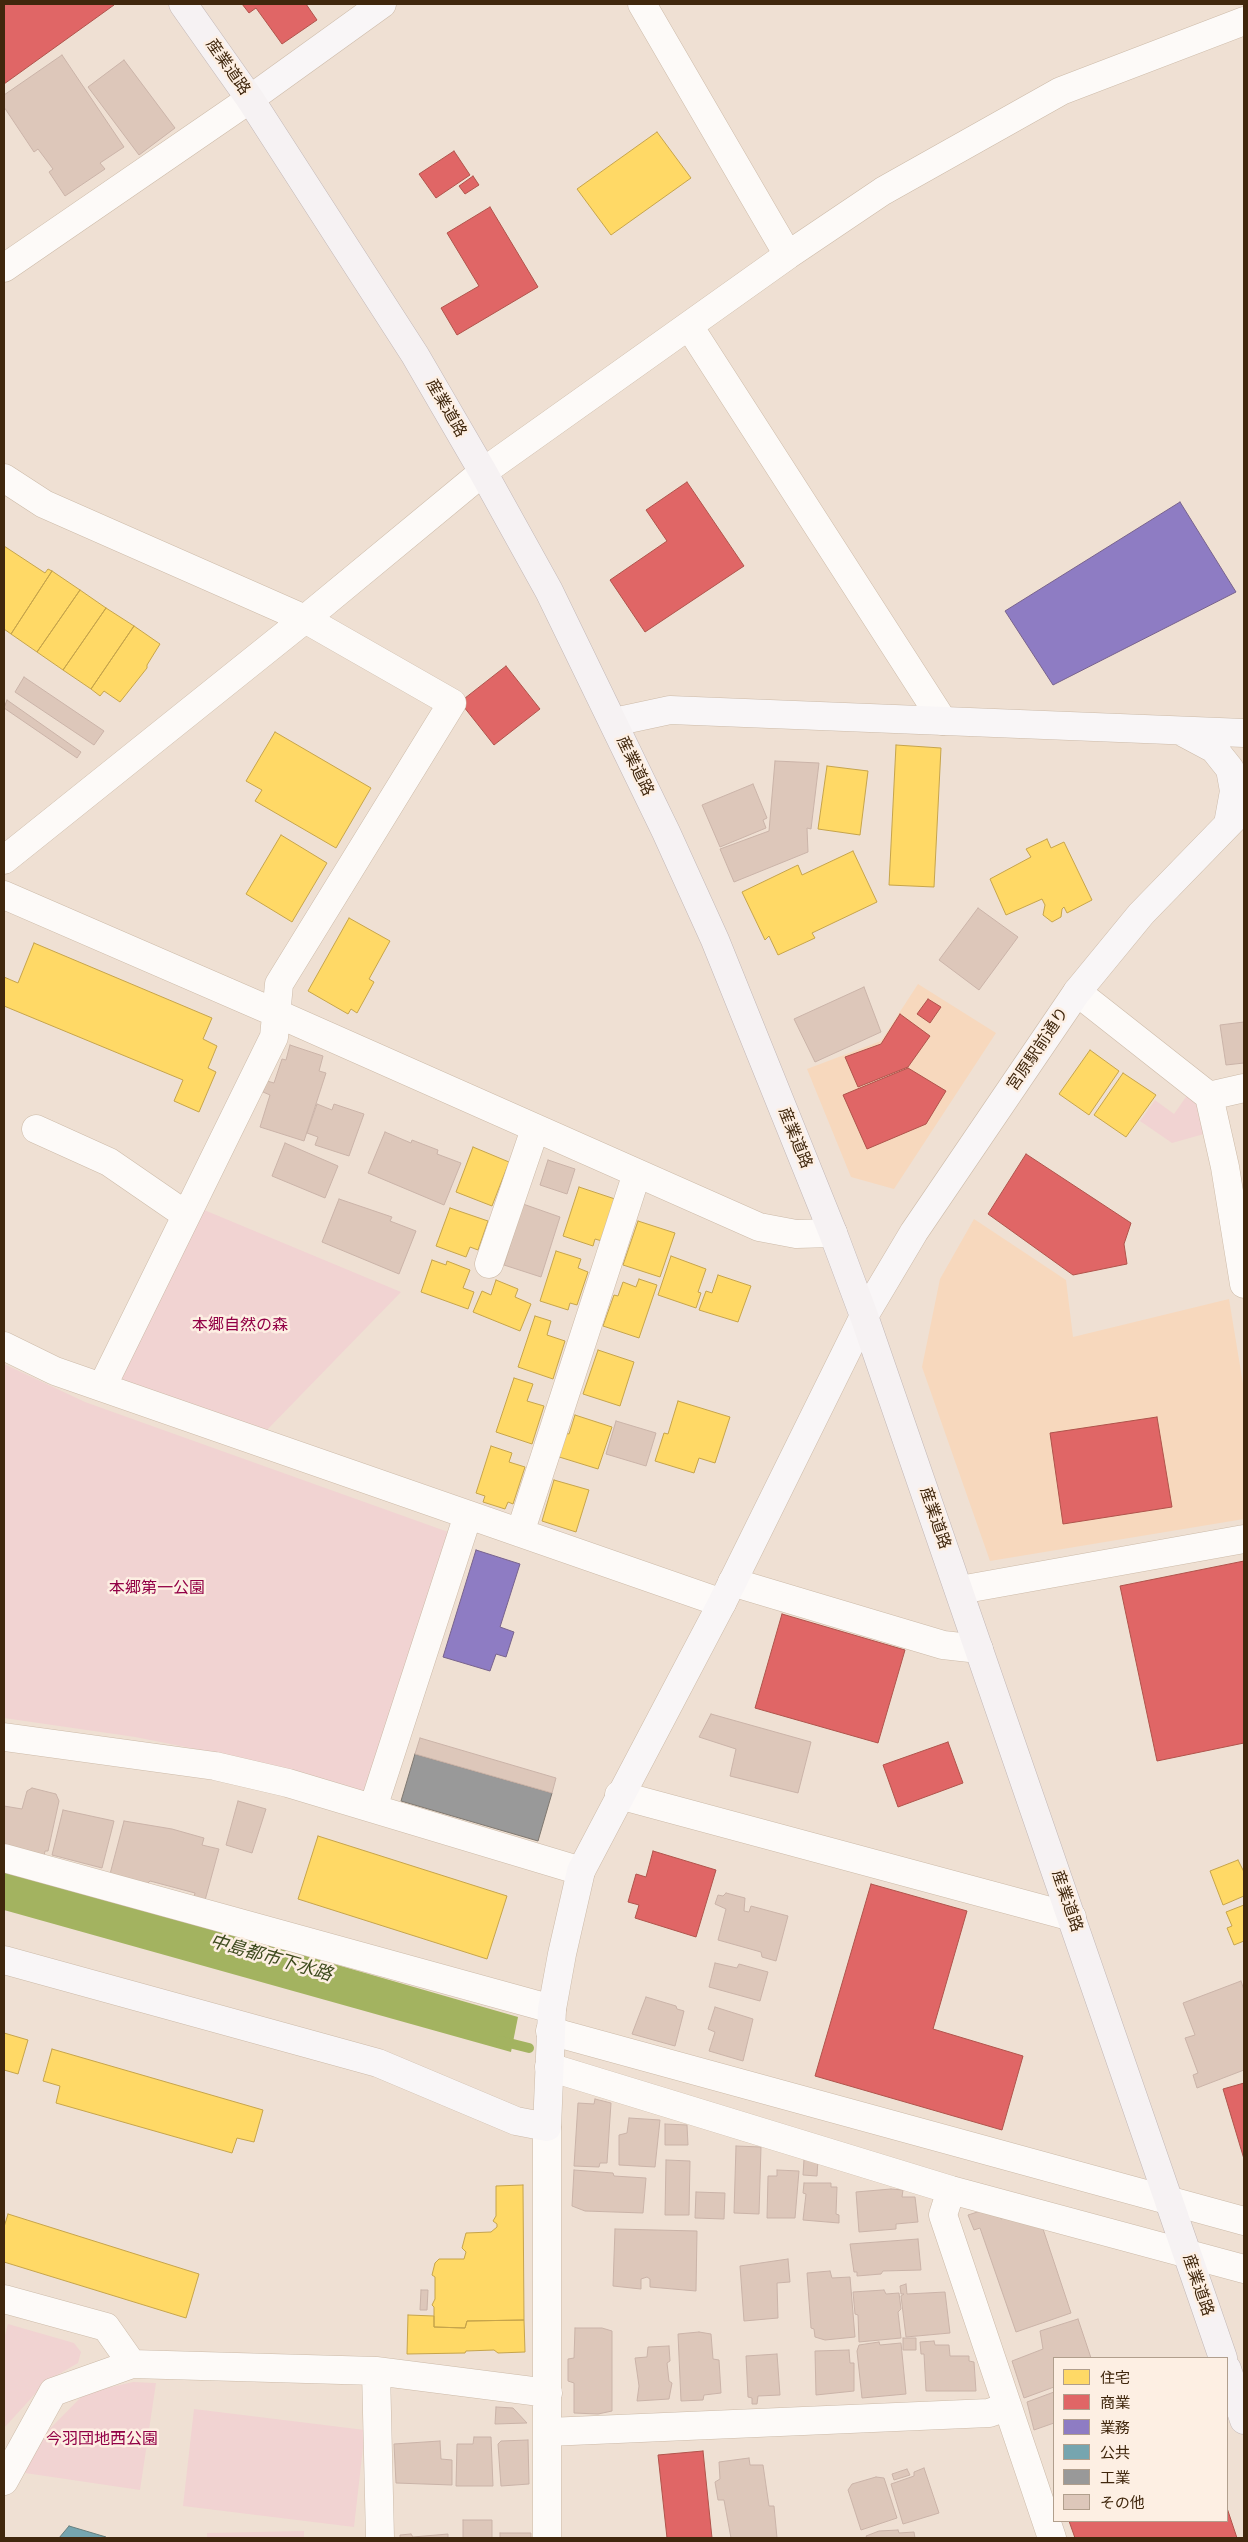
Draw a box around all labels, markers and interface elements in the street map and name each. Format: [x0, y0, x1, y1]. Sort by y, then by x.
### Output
street label: 産業道路 [202, 35, 254, 99]
street label: 産業道路 [422, 375, 470, 441]
street label: 産業道路 [612, 733, 658, 799]
street label: 宮原駅前通り [1003, 1004, 1073, 1094]
street label: 産業道路 [774, 1105, 816, 1171]
park label: 本郷自然の森 [192, 1315, 288, 1335]
street label: 産業道路 [916, 1485, 954, 1551]
park label: 本郷第一公園 [109, 1578, 205, 1598]
street label: 産業道路 [1048, 1868, 1086, 1934]
water label: 中島都市下水路 [207, 1930, 335, 1986]
street label: 産業道路 [1179, 2252, 1217, 2318]
legend [1053, 2357, 1228, 2522]
text: 住宅 [1100, 2369, 1130, 2387]
text: 商業 [1100, 2394, 1130, 2412]
text: 業務 [1100, 2419, 1130, 2437]
park label: 今羽団地西公園 [46, 2429, 158, 2449]
text: 公共 [1100, 2444, 1130, 2462]
text: 工業 [1100, 2469, 1130, 2487]
text: その他 [1100, 2494, 1145, 2512]

